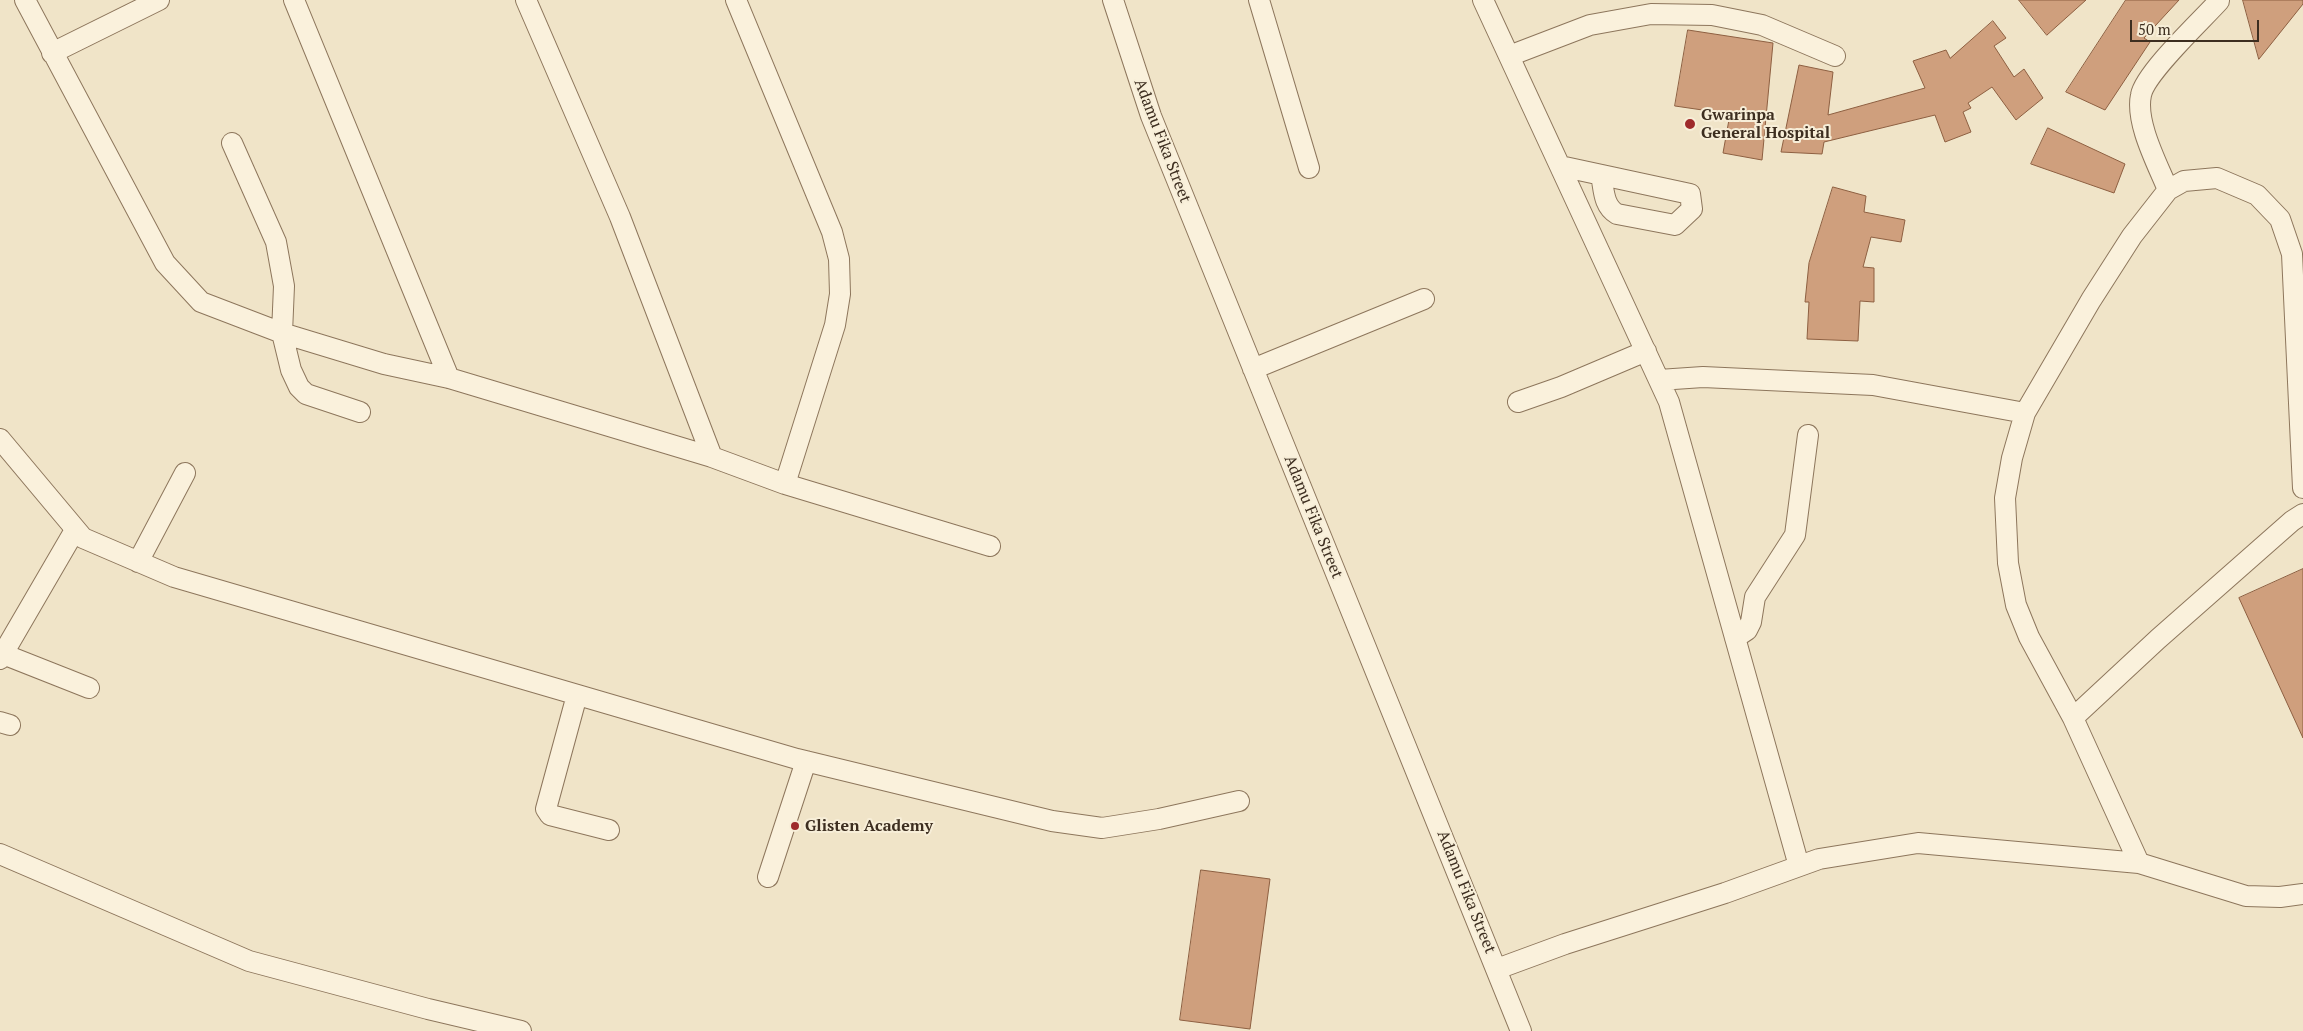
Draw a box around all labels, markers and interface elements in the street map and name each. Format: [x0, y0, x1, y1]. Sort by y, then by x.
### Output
scale bar [2133, 10, 2262, 42]
text: 50 m [2138, 19, 2171, 39]
street label: Adamu Fika Street [1130, 76, 1194, 206]
place label: Gwarinpa General Hospital [1701, 105, 1830, 143]
marker: Gwarinpa General Hospital [1683, 117, 1697, 131]
street label: Adamu Fika Street [1280, 453, 1346, 581]
place label: Glisten Academy [805, 816, 933, 836]
marker: Glisten Academy [789, 820, 801, 832]
street label: Adamu Fika Street [1433, 828, 1499, 956]

